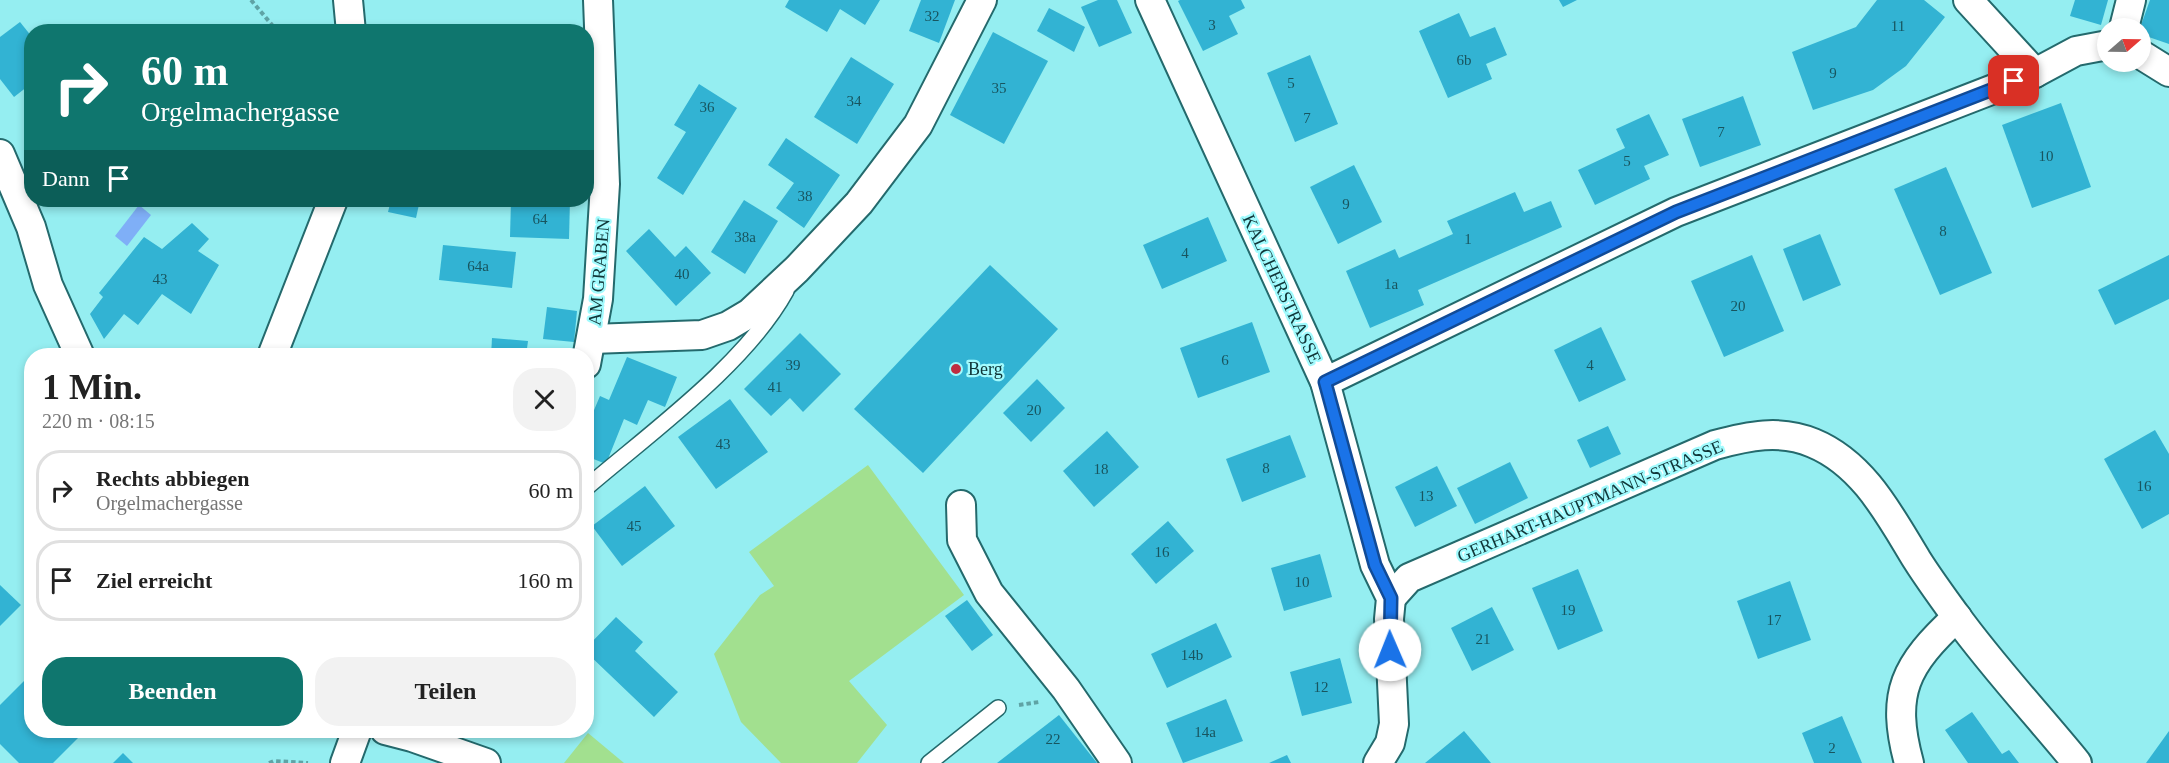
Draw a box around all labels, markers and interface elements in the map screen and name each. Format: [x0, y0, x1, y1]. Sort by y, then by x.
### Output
house number: 32 [925, 8, 940, 24]
house number: 3 [1208, 17, 1216, 33]
house number: 11 [1891, 18, 1905, 34]
north arrow [2097, 18, 2151, 72]
map controls [2097, 18, 2151, 72]
icon: right [42, 48, 120, 126]
text: 60 m [141, 48, 229, 94]
house number: 6b [1457, 52, 1472, 68]
pin [1988, 55, 2039, 106]
icon: arrive [1997, 64, 2030, 97]
house number: 9 [1829, 65, 1837, 81]
house number: 5 [1287, 75, 1295, 91]
house number: 35 [992, 80, 1007, 96]
house number: 34 [847, 93, 862, 109]
text: Orgelmachergasse [141, 97, 339, 127]
house number: 36 [700, 99, 715, 115]
house number: 7 [1303, 110, 1311, 126]
house number: 7 [1717, 124, 1725, 140]
house number: 10 [2039, 148, 2054, 164]
house number: 5 [1623, 153, 1631, 169]
icon: arrive [102, 162, 135, 195]
text: Dann [42, 166, 90, 191]
house number: 38 [798, 188, 813, 204]
house number: 9 [1342, 196, 1350, 212]
house number: 64 [533, 211, 548, 227]
street label: KALCHERSTRASSE [1239, 211, 1325, 367]
street label: AM GRABEN [584, 218, 614, 326]
house number: 8 [1939, 223, 1947, 239]
house number: 38a [734, 229, 756, 245]
house number: 1 [1464, 231, 1472, 247]
house number: 4 [1181, 245, 1189, 261]
house number: 64a [467, 258, 489, 274]
house number: 40 [675, 266, 690, 282]
house number: 43 [153, 271, 168, 287]
house number: 1a [1384, 276, 1398, 292]
house number: 20 [1731, 298, 1746, 314]
house number: 6 [1221, 352, 1229, 368]
house number: 39 [786, 357, 801, 373]
house number: 4 [1586, 357, 1594, 373]
place label: Berg [968, 359, 1003, 379]
marker: Berg [949, 362, 963, 376]
text: 1 Min. [42, 367, 142, 407]
button: close [513, 368, 576, 431]
house number: 41 [768, 379, 783, 395]
house number: 20 [1027, 402, 1042, 418]
text: 220 m · 08:15 [42, 410, 155, 432]
house number: 43 [716, 436, 731, 452]
street label: GERHART-HAUPTMANN-STRASSE [1454, 436, 1726, 566]
house number: 8 [1262, 460, 1270, 476]
house number: 18 [1094, 461, 1109, 477]
text: Rechts abbiegen [96, 466, 249, 491]
icon: right [45, 474, 78, 507]
text: 60 m [528, 478, 573, 503]
house number: 16 [2137, 478, 2152, 494]
house number: 13 [1419, 488, 1434, 504]
text: Orgelmachergasse [96, 492, 243, 514]
house number: 45 [627, 518, 642, 534]
house number: 16 [1155, 544, 1170, 560]
icon: arrive [45, 564, 78, 597]
text: Ziel erreicht [96, 568, 212, 593]
text: 160 m [517, 568, 573, 593]
house number: 10 [1295, 574, 1310, 590]
house number: 19 [1561, 602, 1576, 618]
house number: 17 [1767, 612, 1782, 628]
position arrow [1358, 618, 1422, 682]
house number: 21 [1476, 631, 1491, 647]
house number: 14b [1181, 647, 1203, 663]
button: Beenden [42, 657, 303, 726]
button: Teilen [315, 657, 576, 726]
house number: 12 [1314, 679, 1329, 695]
house number: 14a [1194, 724, 1216, 740]
house number: 22 [1046, 731, 1061, 747]
house number: 2 [1828, 740, 1836, 756]

